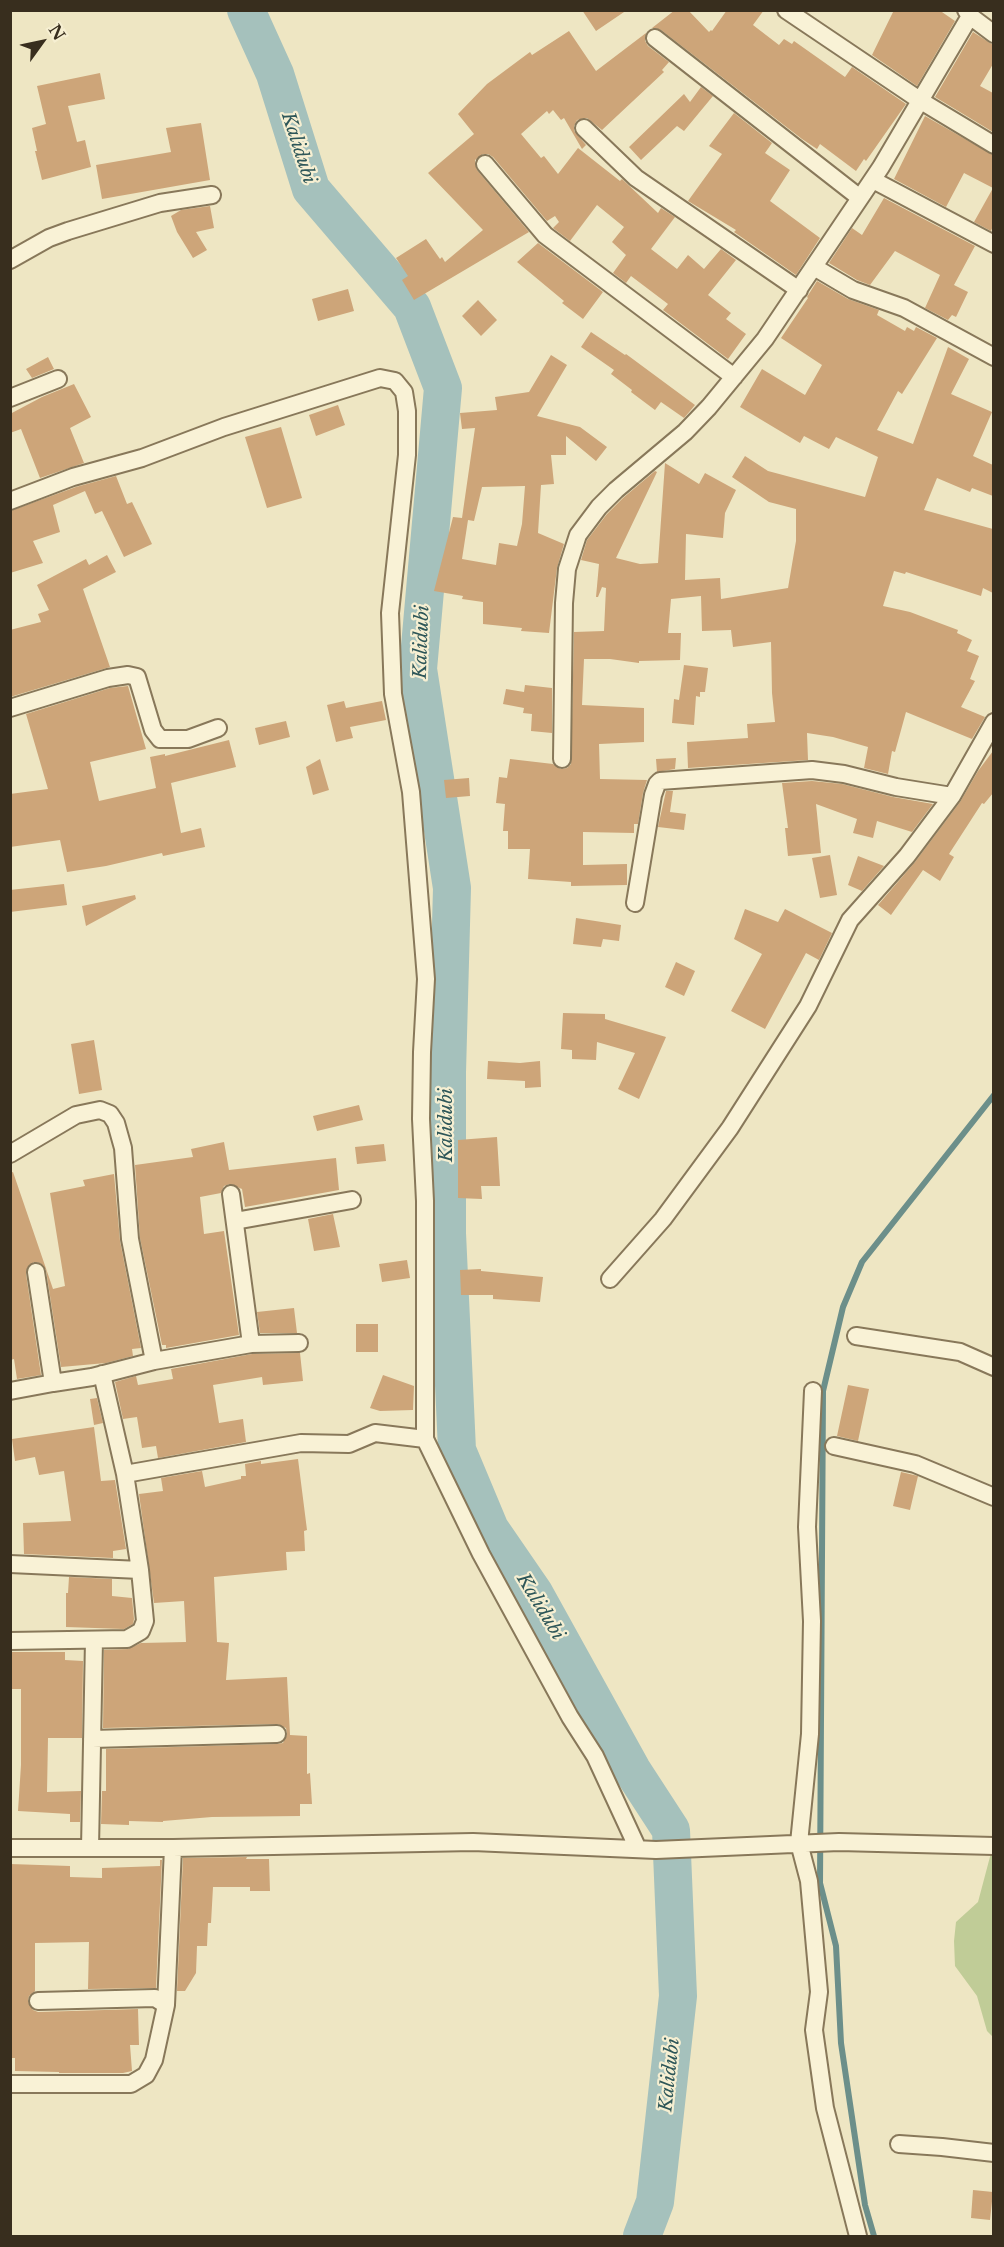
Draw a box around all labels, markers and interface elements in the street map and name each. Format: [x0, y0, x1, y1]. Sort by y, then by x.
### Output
north arrow [12, 12, 72, 72]
text: N [45, 20, 70, 44]
water label: Kalidubi [276, 110, 320, 186]
water label: Kalidubi [410, 605, 434, 679]
water label: Kalidubi [436, 1088, 458, 1162]
water label: Kalidubi [512, 1570, 568, 1644]
water label: Kalidubi [655, 2037, 685, 2113]

